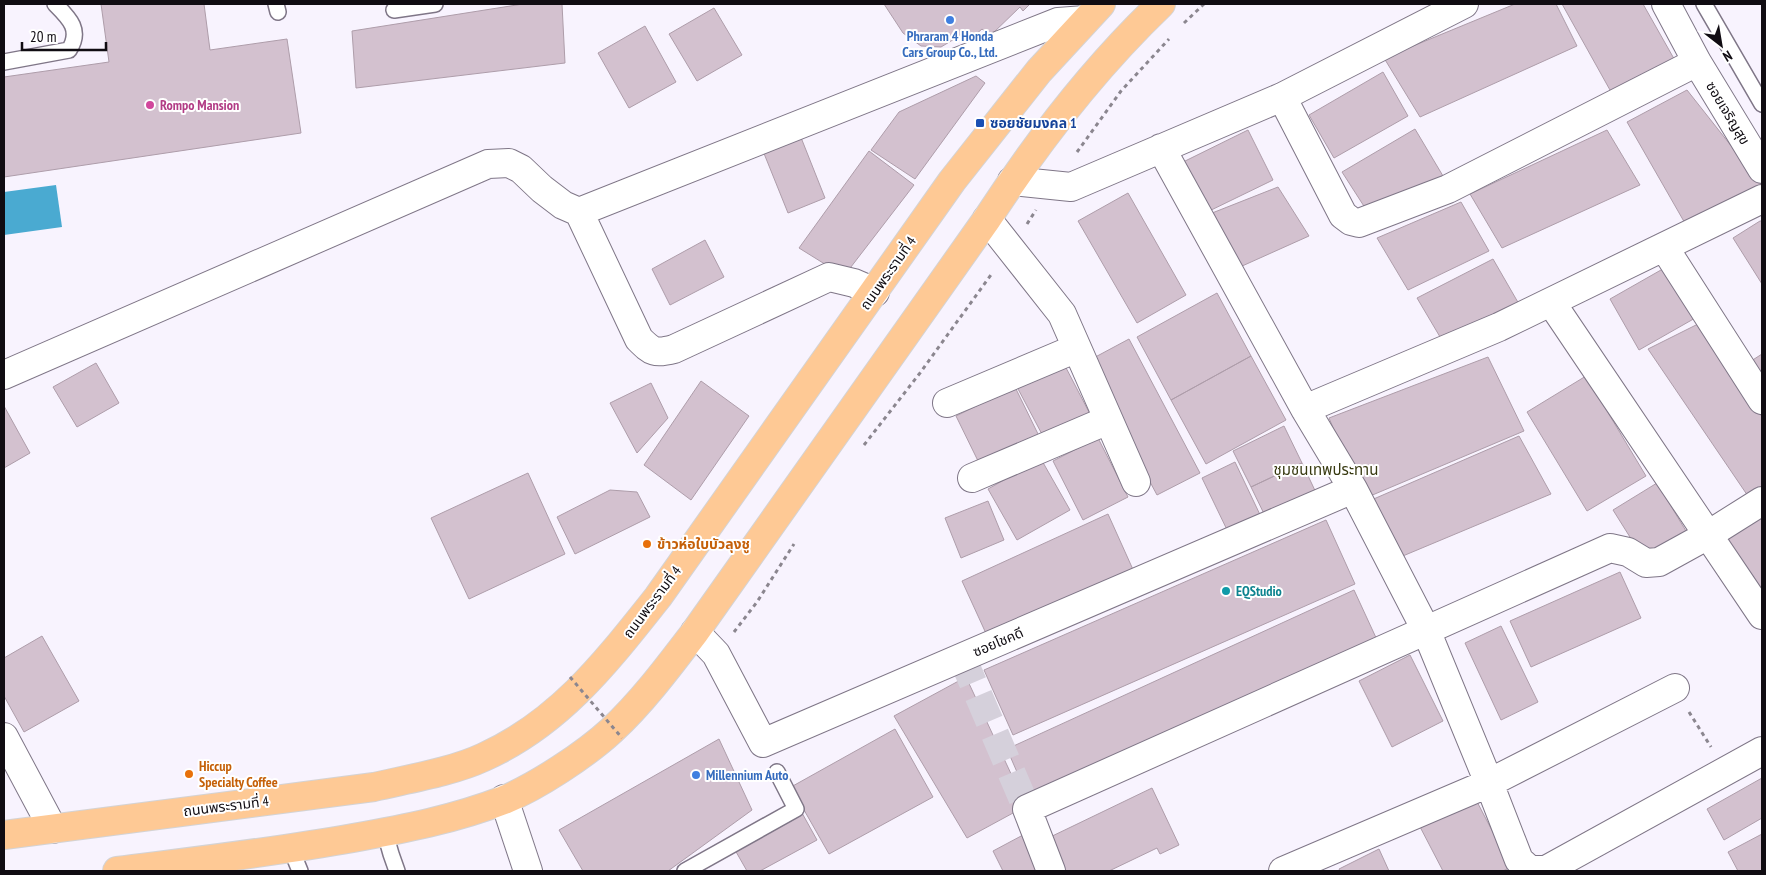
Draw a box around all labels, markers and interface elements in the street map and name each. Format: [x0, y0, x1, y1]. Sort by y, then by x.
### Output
marker: Phraram 4 Honda Cars Group Co., Ltd. [944, 14, 956, 26]
scale bar [22, 20, 106, 52]
north arrow [1696, 20, 1746, 70]
text: 20 m [30, 27, 56, 46]
place label: Phraram 4 Honda Cars Group Co., Ltd. [902, 27, 998, 61]
text: N [1720, 46, 1736, 66]
street label: ซอยเจริญสุข [1702, 78, 1754, 148]
place label: Rompo Mansion [160, 96, 239, 114]
marker: Rompo Mansion [144, 99, 156, 111]
place label: ซอยชัยมงคล 1 [990, 114, 1077, 132]
marker: ซอยชัยมงคล 1 [974, 117, 986, 129]
street label: ถนนพระรามที่ 4 [855, 232, 920, 313]
district label: ชุมชนเทพประทาน [1274, 460, 1378, 479]
place label: ข้าวห่อใบบัวลุงชู [657, 535, 750, 554]
marker: ข้าวห่อใบบัวลุงชู [641, 538, 653, 550]
street label: ถนนพระรามที่ 4 [618, 561, 685, 642]
place label: EQStudio [1236, 582, 1282, 600]
marker: EQStudio [1220, 585, 1232, 597]
street label: ซอยโชคดี [970, 623, 1026, 661]
place label: Hiccup Specialty Coffee [199, 757, 278, 791]
place label: Millennium Auto [706, 766, 788, 784]
marker: Hiccup Specialty Coffee [183, 768, 195, 780]
marker: Millennium Auto [690, 769, 702, 781]
street label: ถนนพระรามที่ 4 [182, 791, 270, 820]

